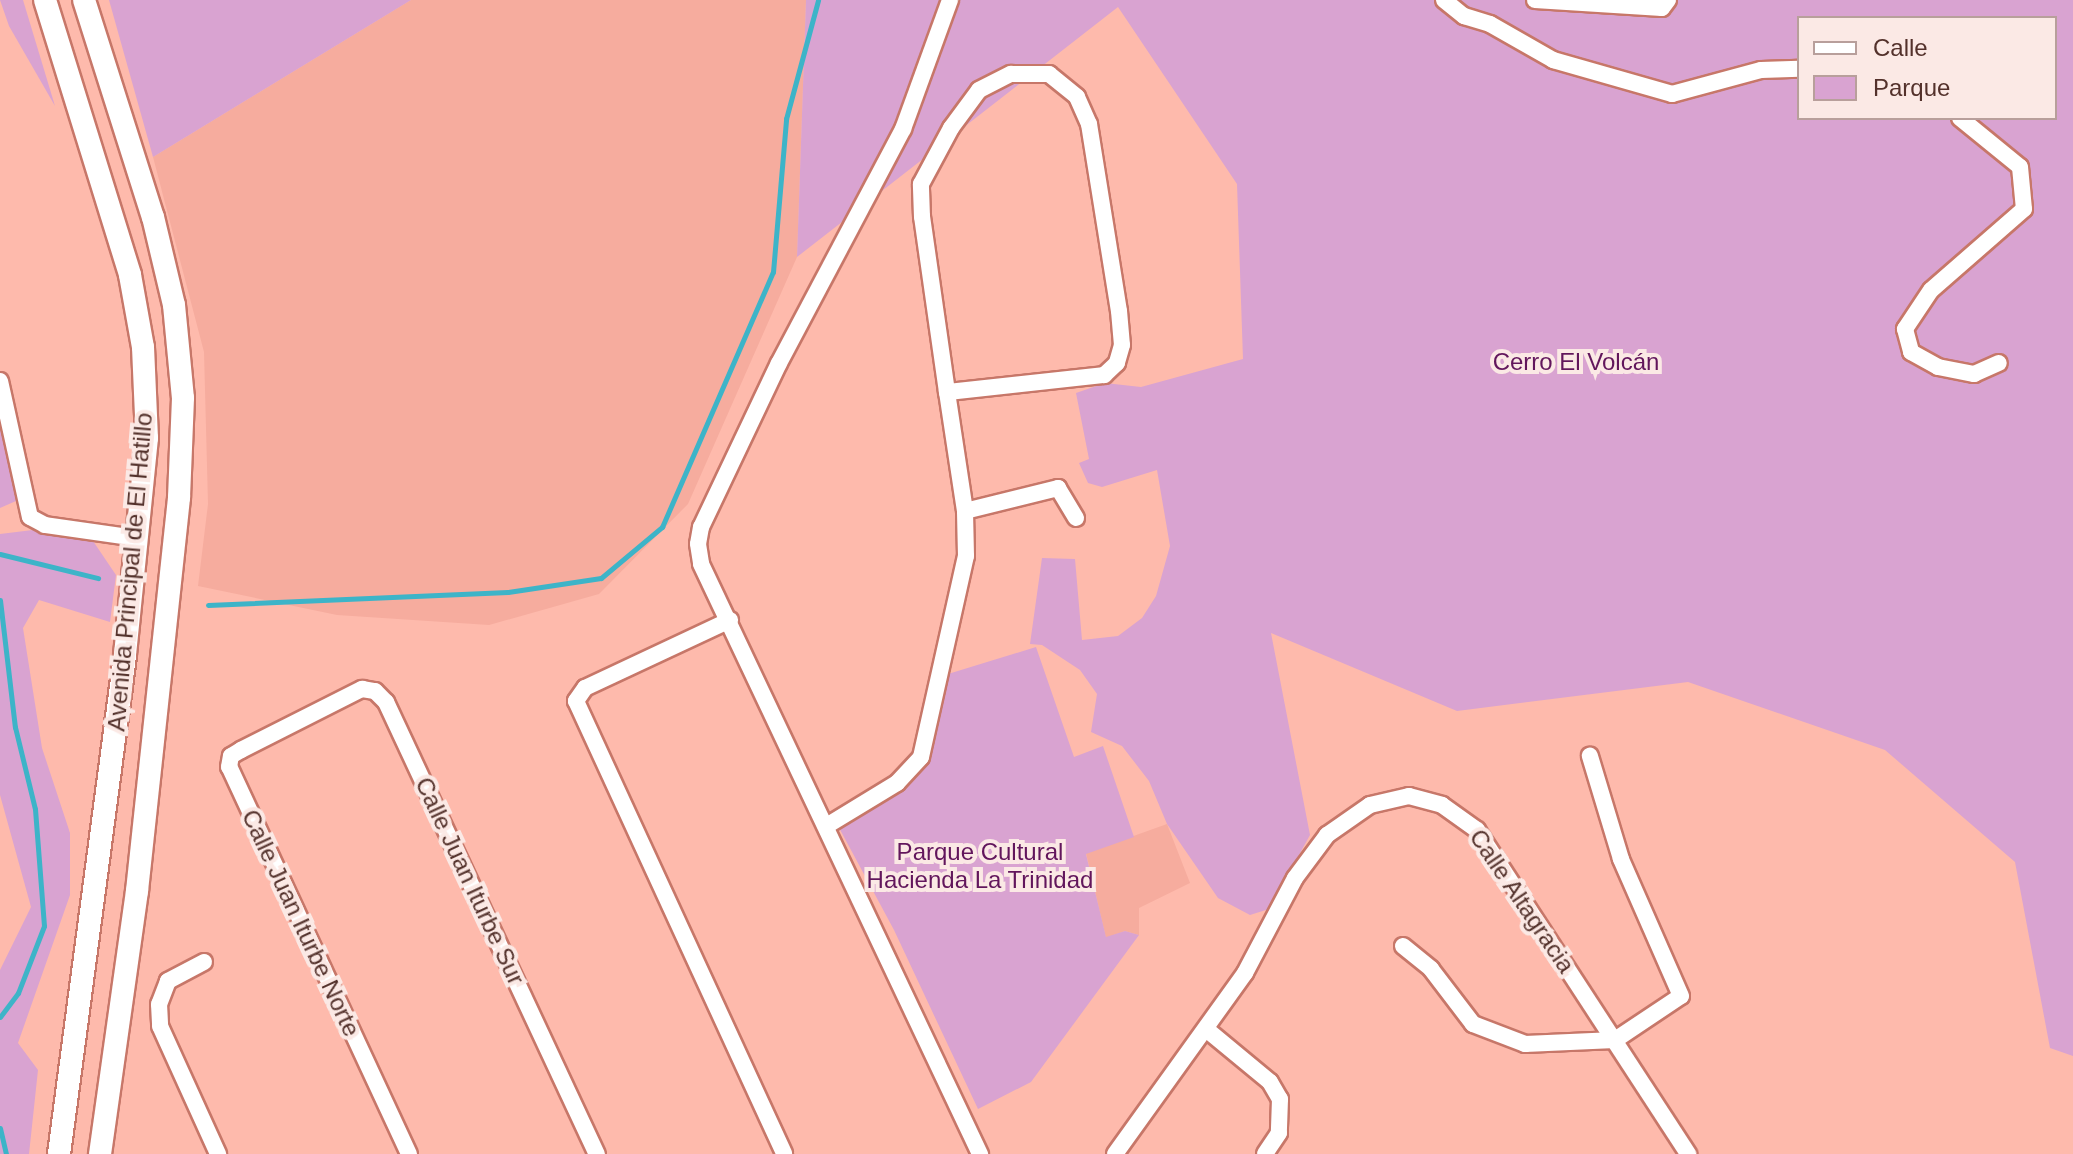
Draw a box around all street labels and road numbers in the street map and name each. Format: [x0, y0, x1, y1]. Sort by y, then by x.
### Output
street label: Avenida Principal de El Hatillo [102, 411, 158, 733]
street label: Calle Juan Iturbe Sur [409, 773, 531, 989]
street label: Calle Juan Iturbe Norte [236, 805, 366, 1041]
street label: Calle Altagracia [1463, 823, 1581, 979]

